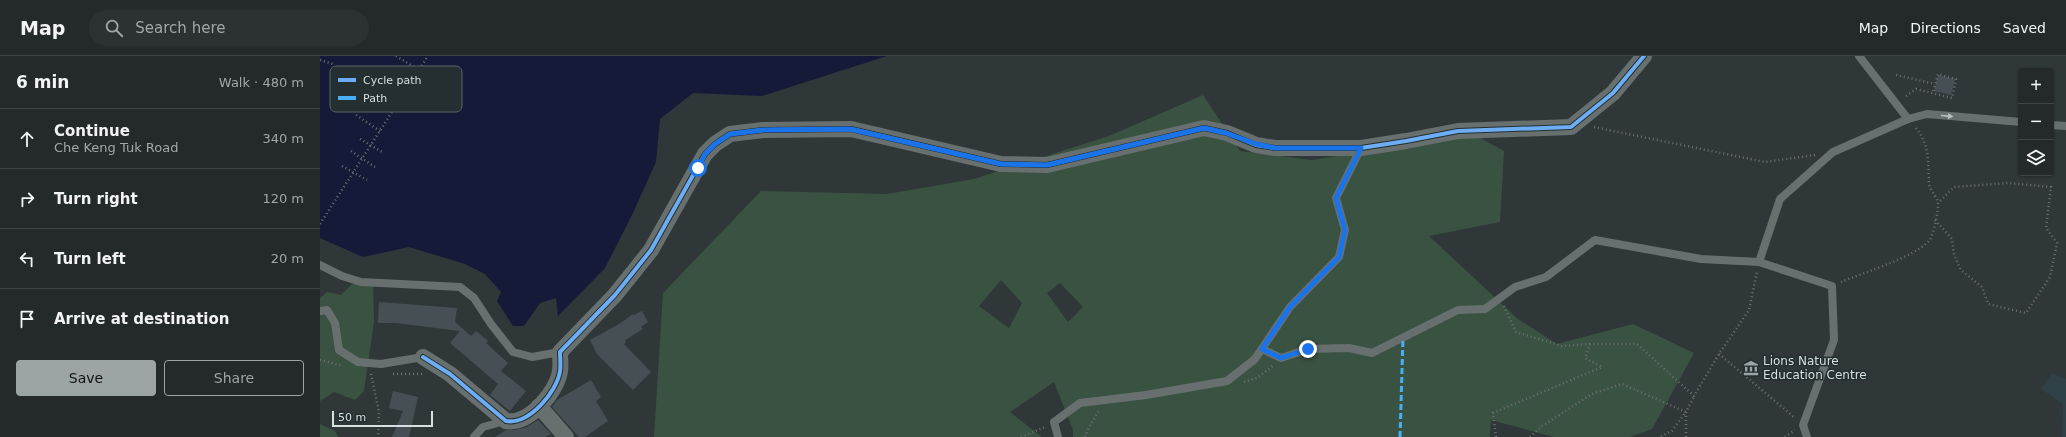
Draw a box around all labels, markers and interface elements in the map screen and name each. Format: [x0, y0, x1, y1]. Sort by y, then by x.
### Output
search box [89, 10, 369, 46]
text: Map [20, 17, 65, 39]
icon: search [103, 17, 125, 39]
text: Search here [135, 19, 225, 37]
text: Map [1859, 20, 1888, 36]
text: Directions [1910, 20, 1981, 36]
text: Saved [2003, 20, 2046, 36]
legend [330, 66, 462, 112]
map controls [2018, 68, 2054, 176]
button: + [2018, 68, 2054, 104]
text: 6 min [16, 72, 69, 92]
text: Cycle path [363, 74, 422, 87]
text: Walk · 480 m [219, 75, 304, 90]
text: Path [363, 92, 387, 105]
button: − [2018, 104, 2054, 140]
one-way arrow [1941, 112, 1953, 119]
text: Continue [54, 122, 130, 140]
icon: ahead [16, 128, 38, 150]
text: 340 m [262, 131, 304, 146]
text: Che Keng Tuk Road [54, 140, 178, 155]
button: layers [2018, 140, 2054, 176]
route start [689, 159, 707, 177]
icon: right [16, 188, 38, 210]
text: Turn right [54, 190, 138, 208]
text: 120 m [262, 191, 304, 206]
icon: left [16, 248, 38, 270]
text: Turn left [54, 250, 126, 268]
text: 20 m [271, 251, 304, 266]
icon: arrive [16, 308, 38, 330]
text: Arrive at destination [54, 310, 229, 328]
route end [1299, 340, 1317, 358]
place label: Lions Nature Education Centre [1763, 354, 1867, 382]
museum icon: Lions Nature Education Centre [1742, 359, 1760, 377]
button: Save [16, 360, 156, 396]
button: Share [164, 360, 304, 396]
scale bar [332, 409, 433, 428]
text: 50 m [338, 411, 366, 424]

